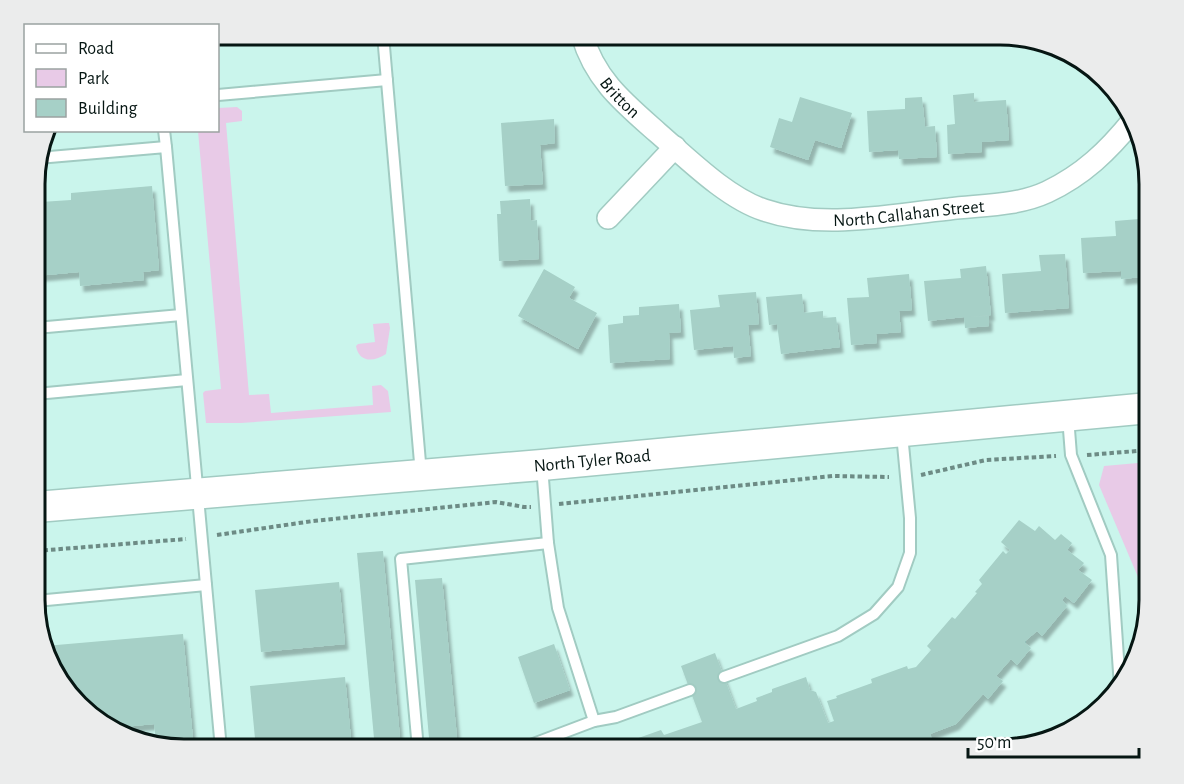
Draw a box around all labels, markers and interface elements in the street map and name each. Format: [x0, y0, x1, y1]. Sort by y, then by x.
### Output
legend [24, 24, 219, 132]
text: Road [78, 40, 114, 58]
text: Park [78, 70, 110, 88]
street label: Britton [596, 74, 643, 122]
text: Building [78, 100, 138, 118]
street label: North Callahan Street [833, 198, 985, 230]
street label: North Tyler Road [533, 447, 651, 476]
scale bar [968, 721, 1139, 759]
text: 50 m [977, 734, 1011, 752]

